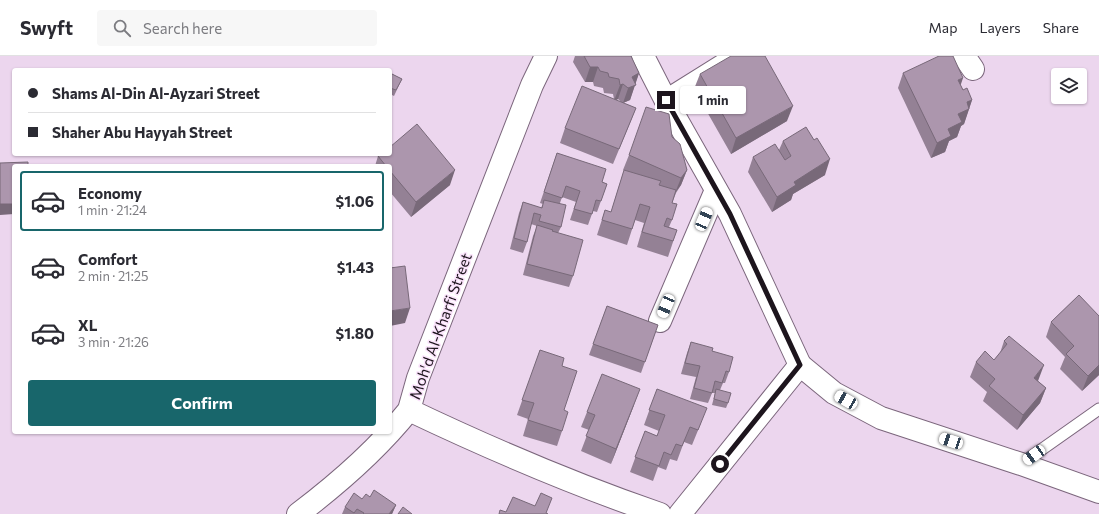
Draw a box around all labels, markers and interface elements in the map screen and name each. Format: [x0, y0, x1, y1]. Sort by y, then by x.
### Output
search box [97, 10, 377, 46]
text: Swyft [20, 16, 73, 39]
icon: search [111, 17, 133, 39]
text: Search here [143, 19, 222, 37]
text: Map [929, 19, 957, 36]
text: Layers [979, 19, 1021, 36]
text: Share [1043, 19, 1079, 36]
map controls [1051, 68, 1087, 104]
button: layers [1051, 68, 1087, 104]
text: Shams Al-Din Al-Ayzari Street [52, 84, 260, 102]
callout: 1 min [680, 86, 746, 114]
route end [657, 91, 675, 109]
text: 1 min [698, 92, 728, 108]
text: Shaher Abu Hayyah Street [52, 123, 232, 141]
icon: car [30, 183, 66, 219]
text: Economy [78, 184, 142, 202]
text: $1.06 [336, 192, 374, 210]
text: 1 min · 21:24 [78, 202, 147, 218]
car [694, 206, 714, 232]
icon: car [30, 249, 66, 285]
text: Comfort [78, 250, 138, 268]
street label: Moh'd Al-Kharfi Street [405, 250, 475, 402]
text: $1.43 [337, 258, 374, 276]
text: 2 min · 21:25 [78, 268, 148, 284]
car [656, 293, 676, 319]
icon: car [30, 315, 66, 351]
text: XL [78, 316, 97, 334]
text: $1.80 [336, 324, 374, 342]
text: 3 min · 21:26 [78, 334, 149, 350]
button: Confirm [28, 380, 376, 426]
car [833, 389, 859, 411]
car [938, 432, 964, 450]
car [1021, 443, 1047, 467]
route start [711, 455, 729, 473]

